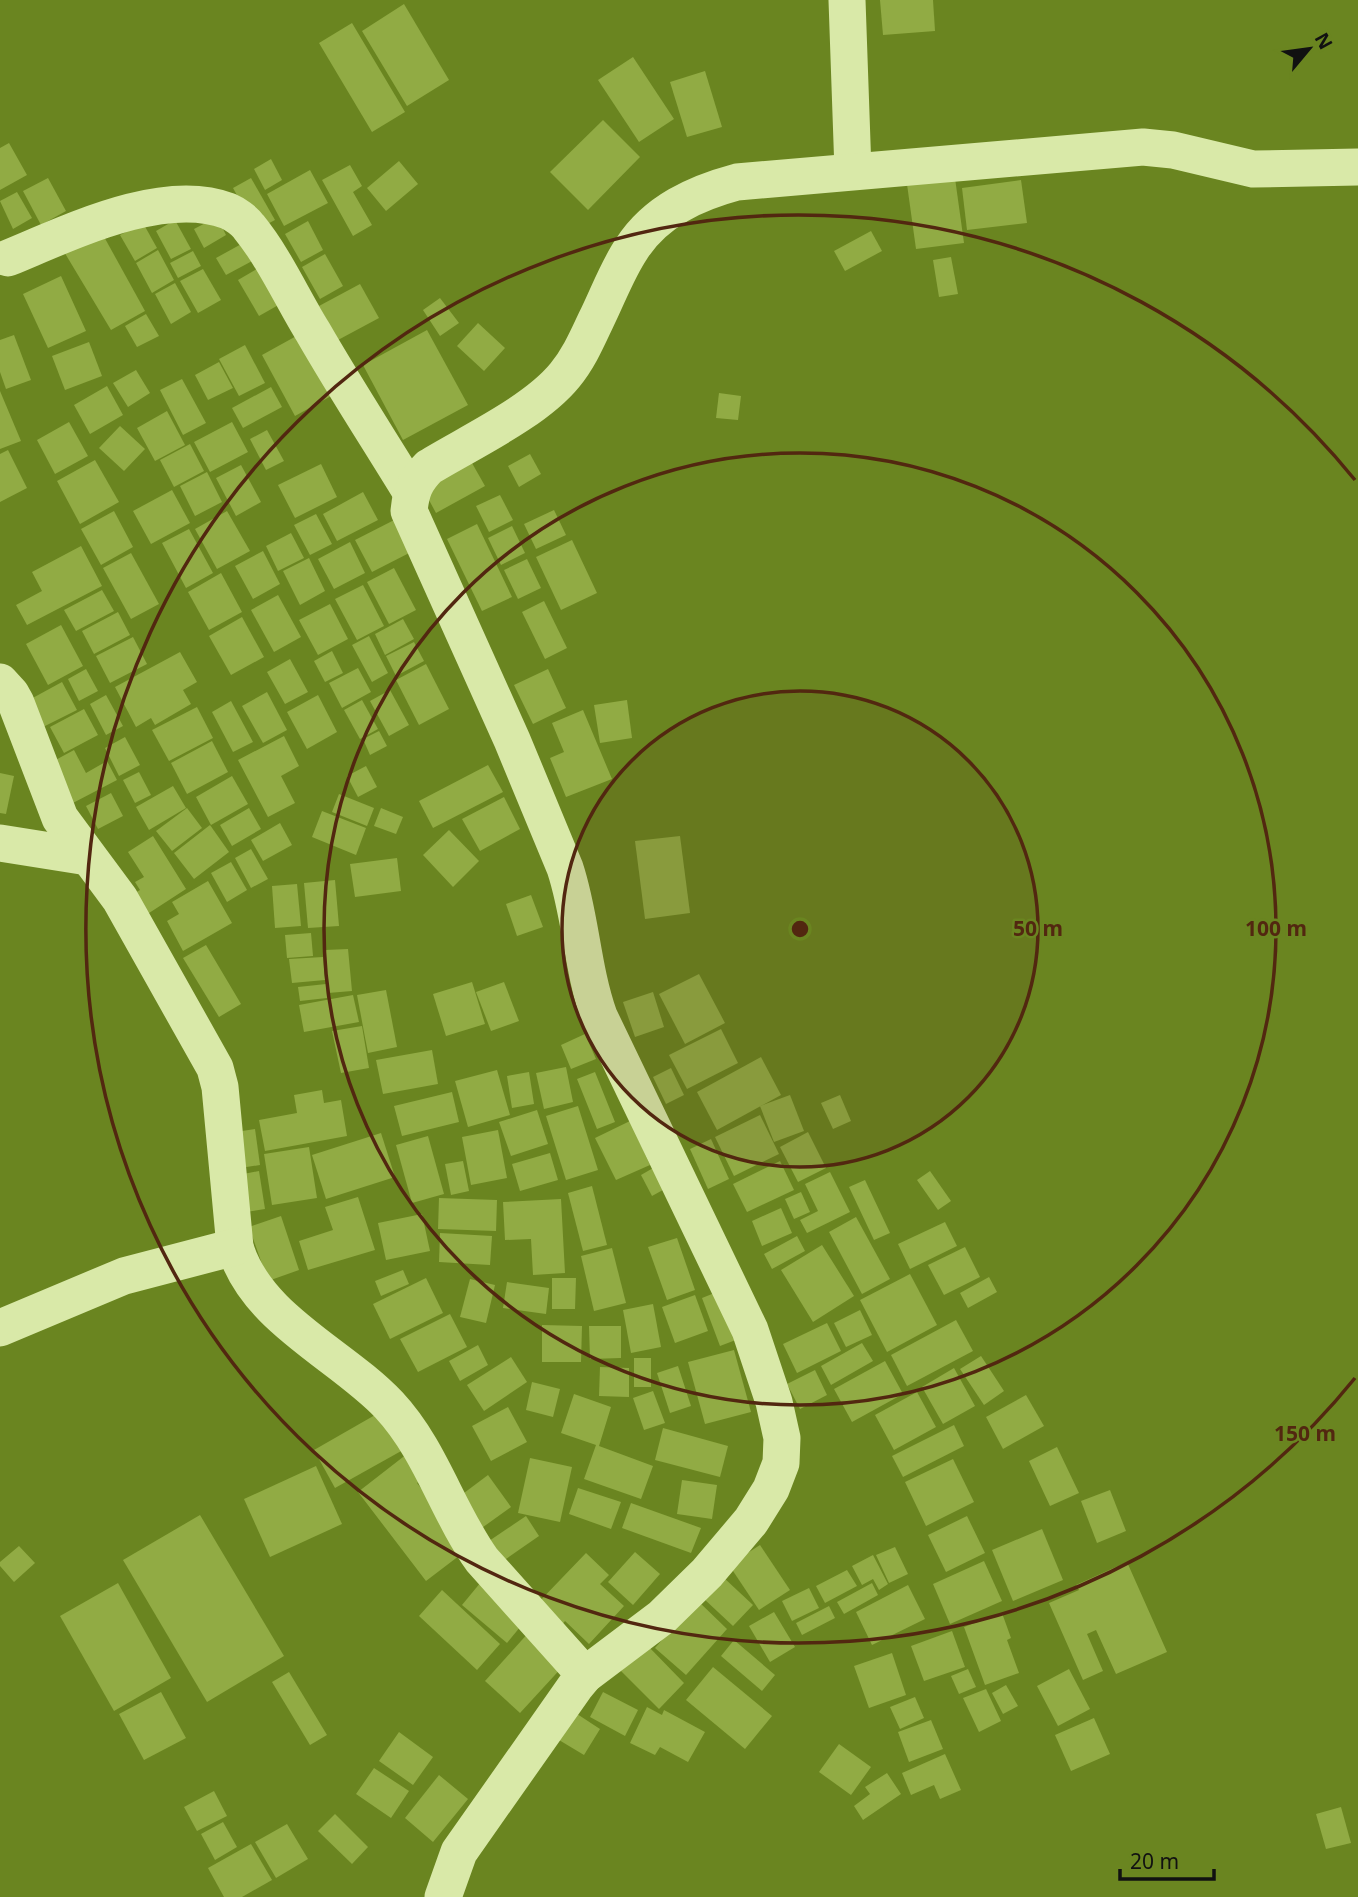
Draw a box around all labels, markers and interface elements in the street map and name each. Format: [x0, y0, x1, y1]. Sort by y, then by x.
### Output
north arrow [1274, 14, 1344, 84]
text: N [1309, 28, 1339, 54]
text: 50 m [1013, 914, 1063, 942]
text: 100 m [1245, 914, 1307, 942]
centre of rings [788, 917, 812, 941]
text: 150 m [1274, 1419, 1336, 1447]
scale bar [1120, 1838, 1214, 1882]
text: 20 m [1130, 1847, 1179, 1875]

